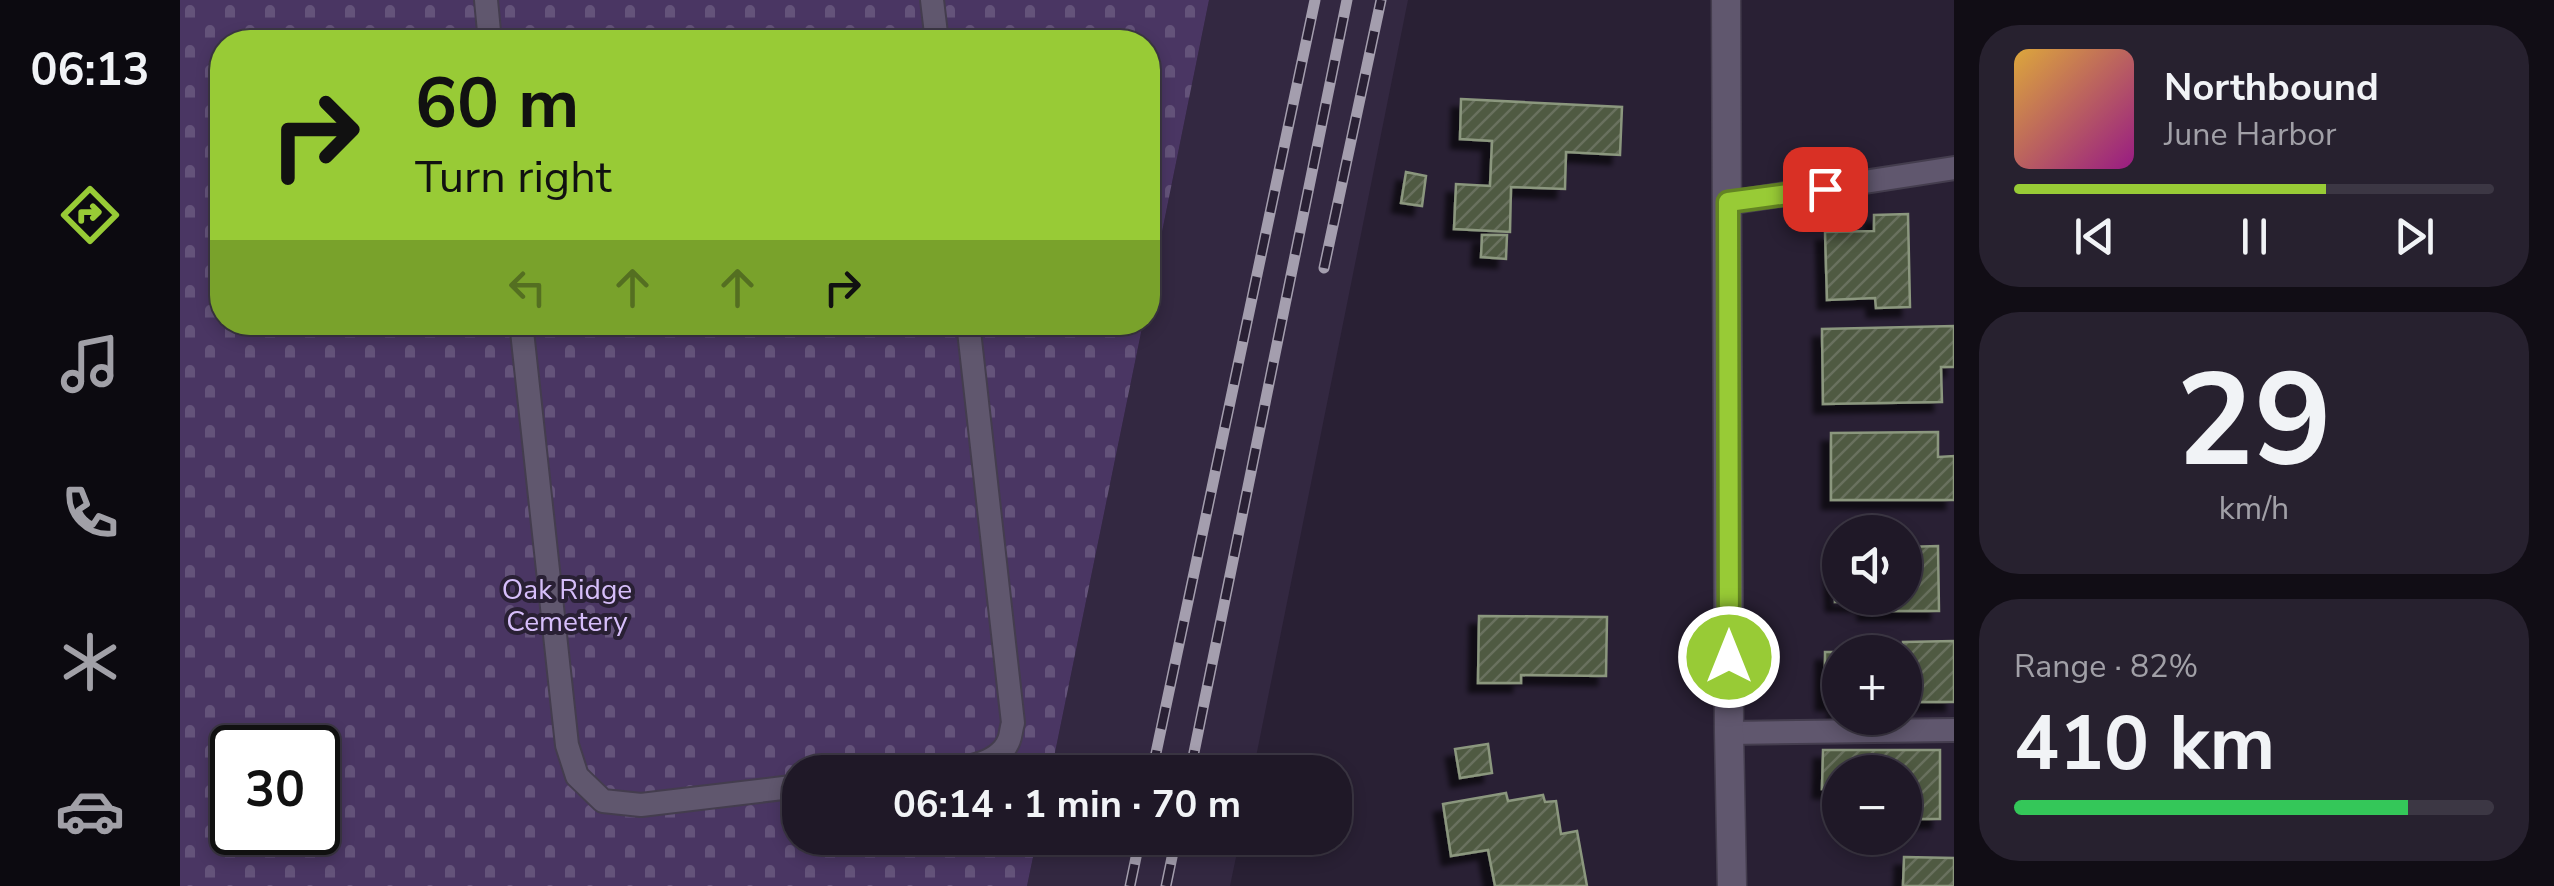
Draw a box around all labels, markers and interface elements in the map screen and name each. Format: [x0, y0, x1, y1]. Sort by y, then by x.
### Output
text: 06:13 [30, 40, 150, 101]
text: 60 m [415, 56, 579, 152]
text: Northbound [2164, 62, 2379, 113]
icon: right [250, 70, 380, 200]
text: June Harbor [2164, 113, 2336, 156]
text: Turn right [415, 147, 612, 208]
pin [1783, 147, 1868, 232]
icon: arrive [1798, 162, 1853, 217]
icon: directions [55, 180, 125, 250]
icon: previous [2067, 209, 2122, 264]
icon: pause [2227, 209, 2282, 264]
icon: next [2387, 209, 2442, 264]
icon: left [500, 260, 555, 315]
icon: ahead [605, 260, 660, 315]
icon: ahead [710, 260, 765, 315]
icon: right [815, 260, 870, 315]
icon: music [55, 329, 125, 399]
text: 29 [2176, 333, 2332, 510]
icon: phone [55, 478, 125, 548]
text: km/h [2219, 487, 2289, 530]
map controls [1822, 515, 1922, 855]
button: sound [1822, 515, 1922, 615]
park label: Oak Ridge Cemetery [502, 571, 632, 641]
position arrow [1677, 605, 1781, 709]
icon: climate [55, 627, 125, 697]
button: + [1822, 635, 1922, 735]
text: Range · 82% [2014, 645, 2198, 688]
text: 410 km [2014, 693, 2275, 795]
speed limit sign: 30 [210, 725, 340, 855]
button: − [1822, 755, 1922, 855]
icon: car [55, 776, 125, 846]
text: 06:14 · 1 min · 70 m [893, 779, 1241, 830]

